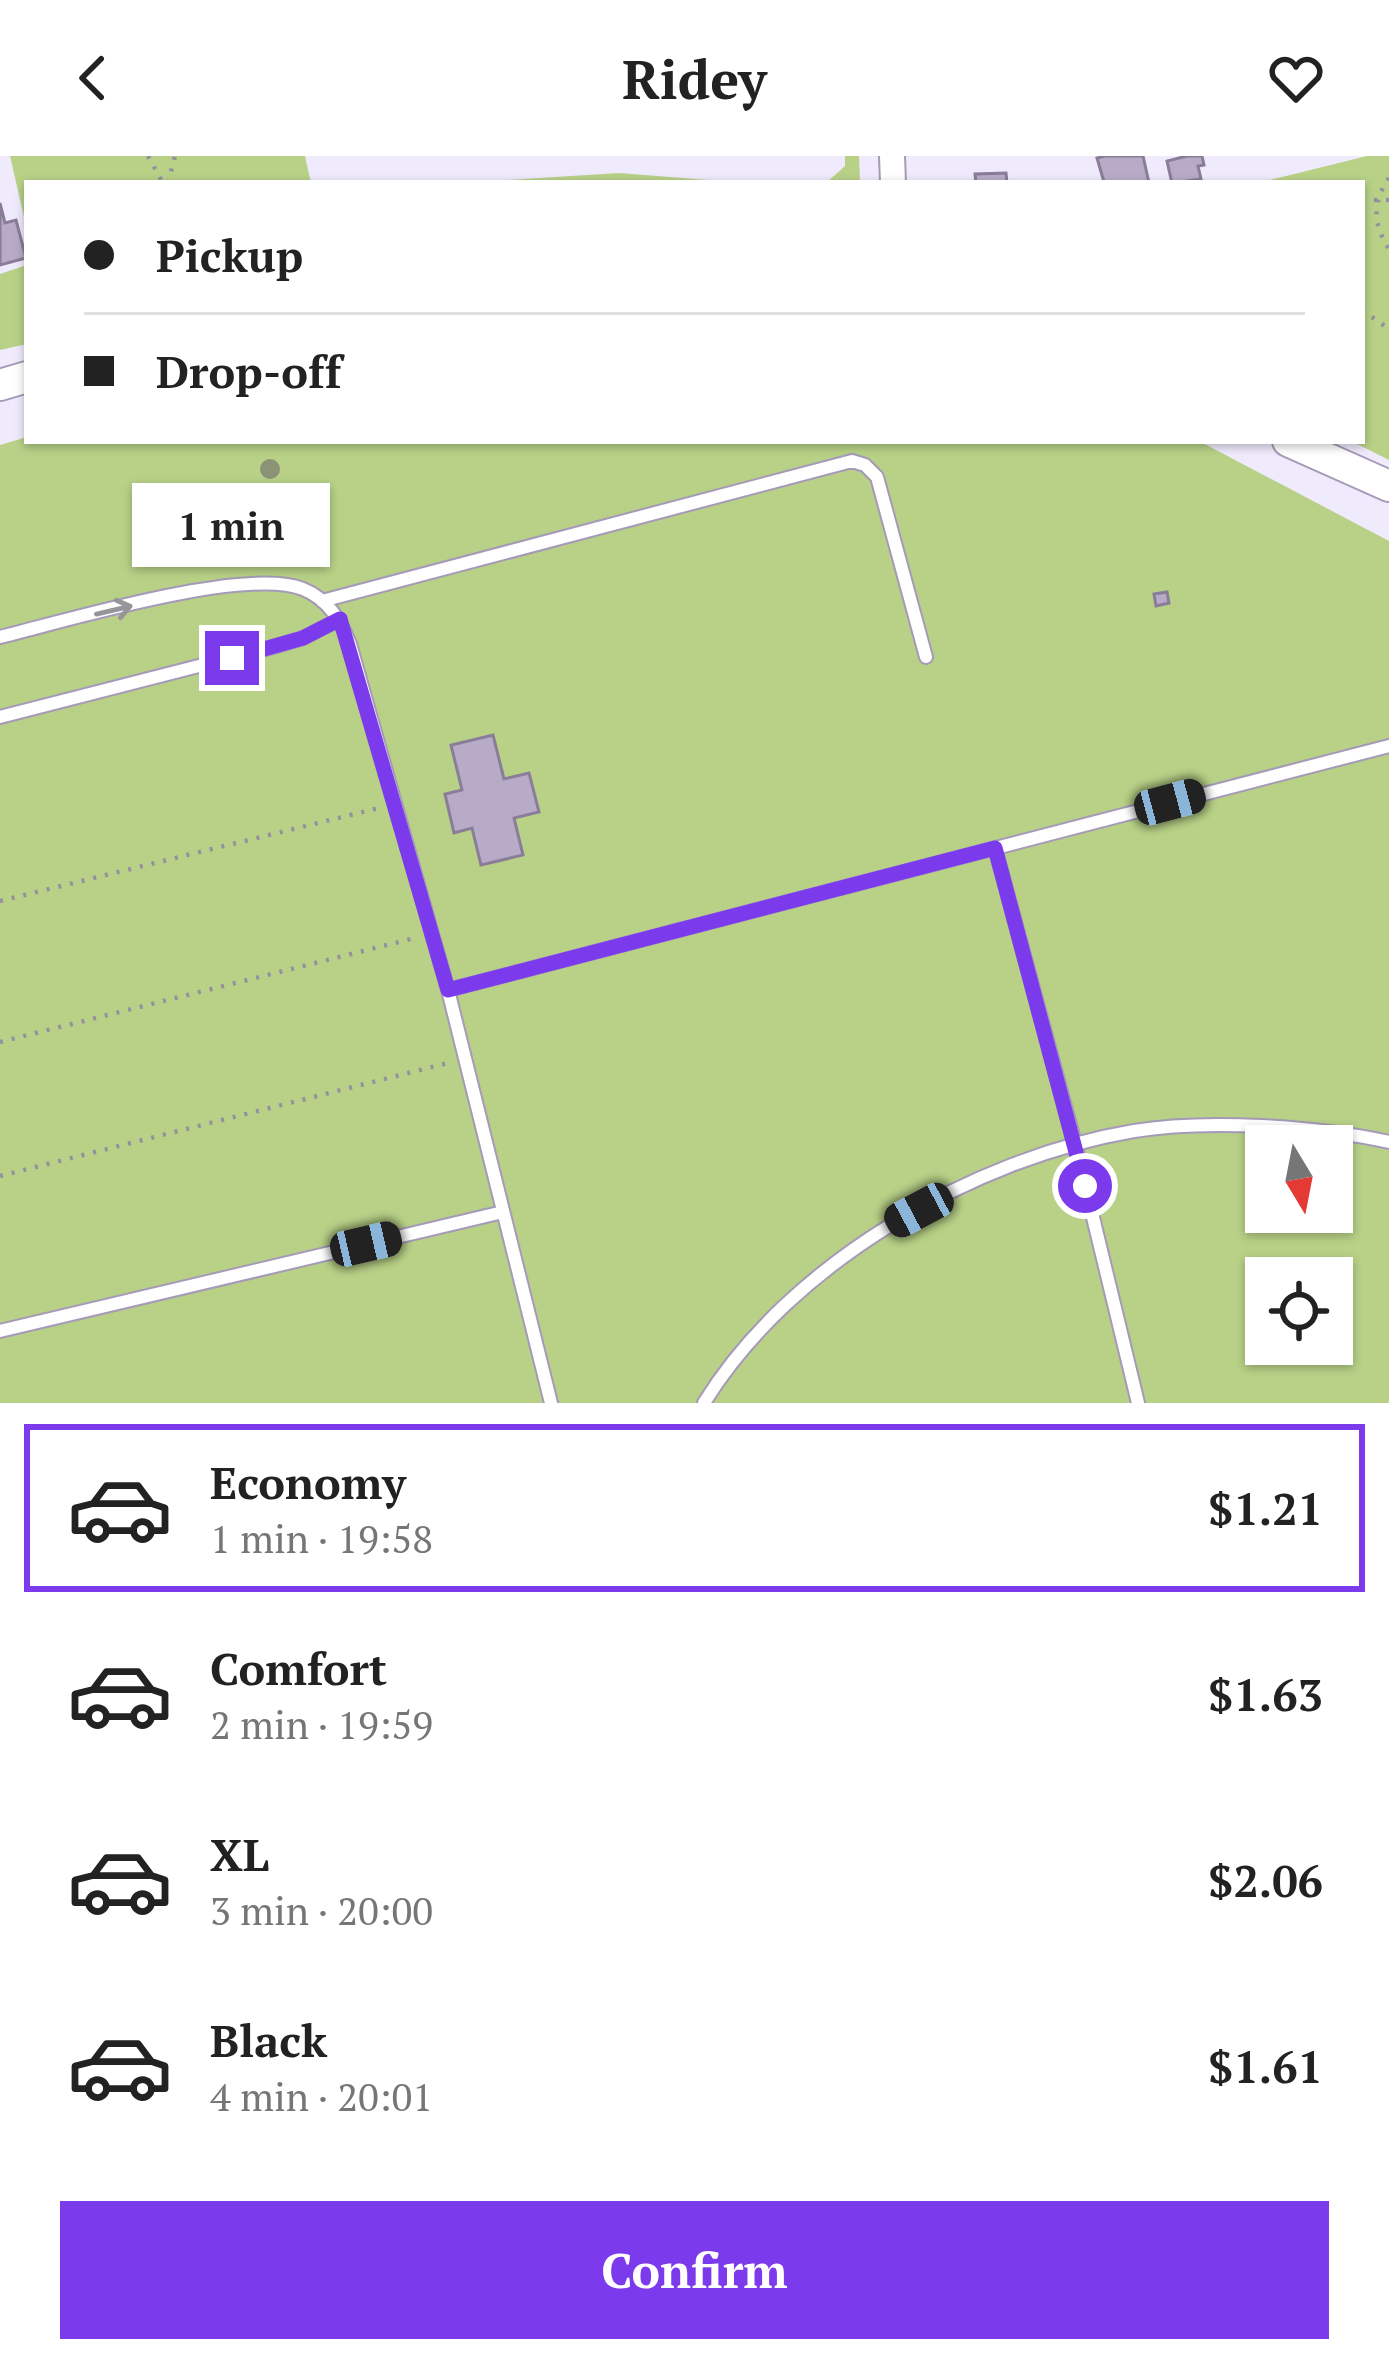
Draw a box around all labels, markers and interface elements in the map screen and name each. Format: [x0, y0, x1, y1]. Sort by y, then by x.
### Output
text: Ridey [622, 43, 767, 114]
icon: back [60, 45, 126, 111]
icon: heart [1263, 45, 1329, 111]
text: Pickup [156, 225, 303, 285]
text: Drop-off [156, 341, 342, 401]
callout: 1 min [133, 484, 331, 568]
text: 1 min [178, 499, 284, 551]
one-way arrow [94, 598, 132, 620]
route end [205, 631, 259, 685]
car [1131, 775, 1209, 829]
north arrow [1245, 1125, 1353, 1233]
map controls [1245, 1125, 1353, 1365]
route start [1058, 1159, 1112, 1213]
car [879, 1177, 959, 1243]
car [327, 1218, 405, 1270]
button: locate [1245, 1257, 1353, 1365]
text: Economy [210, 1452, 406, 1512]
icon: car [66, 1454, 174, 1562]
text: $1.21 [1208, 1478, 1323, 1538]
text: 1 min · 19:58 [210, 1512, 433, 1564]
text: Comfort [210, 1638, 387, 1698]
icon: car [66, 1640, 174, 1748]
text: $1.63 [1208, 1664, 1323, 1724]
text: 2 min · 19:59 [210, 1698, 433, 1750]
text: XL [210, 1824, 269, 1884]
icon: car [66, 1826, 174, 1934]
text: $2.06 [1208, 1850, 1323, 1910]
text: 3 min · 20:00 [210, 1884, 433, 1936]
text: Black [210, 2010, 327, 2070]
icon: car [66, 2012, 174, 2120]
text: $1.61 [1208, 2036, 1323, 2096]
text: 4 min · 20:01 [210, 2070, 433, 2122]
button: Confirm [60, 2201, 1329, 2339]

